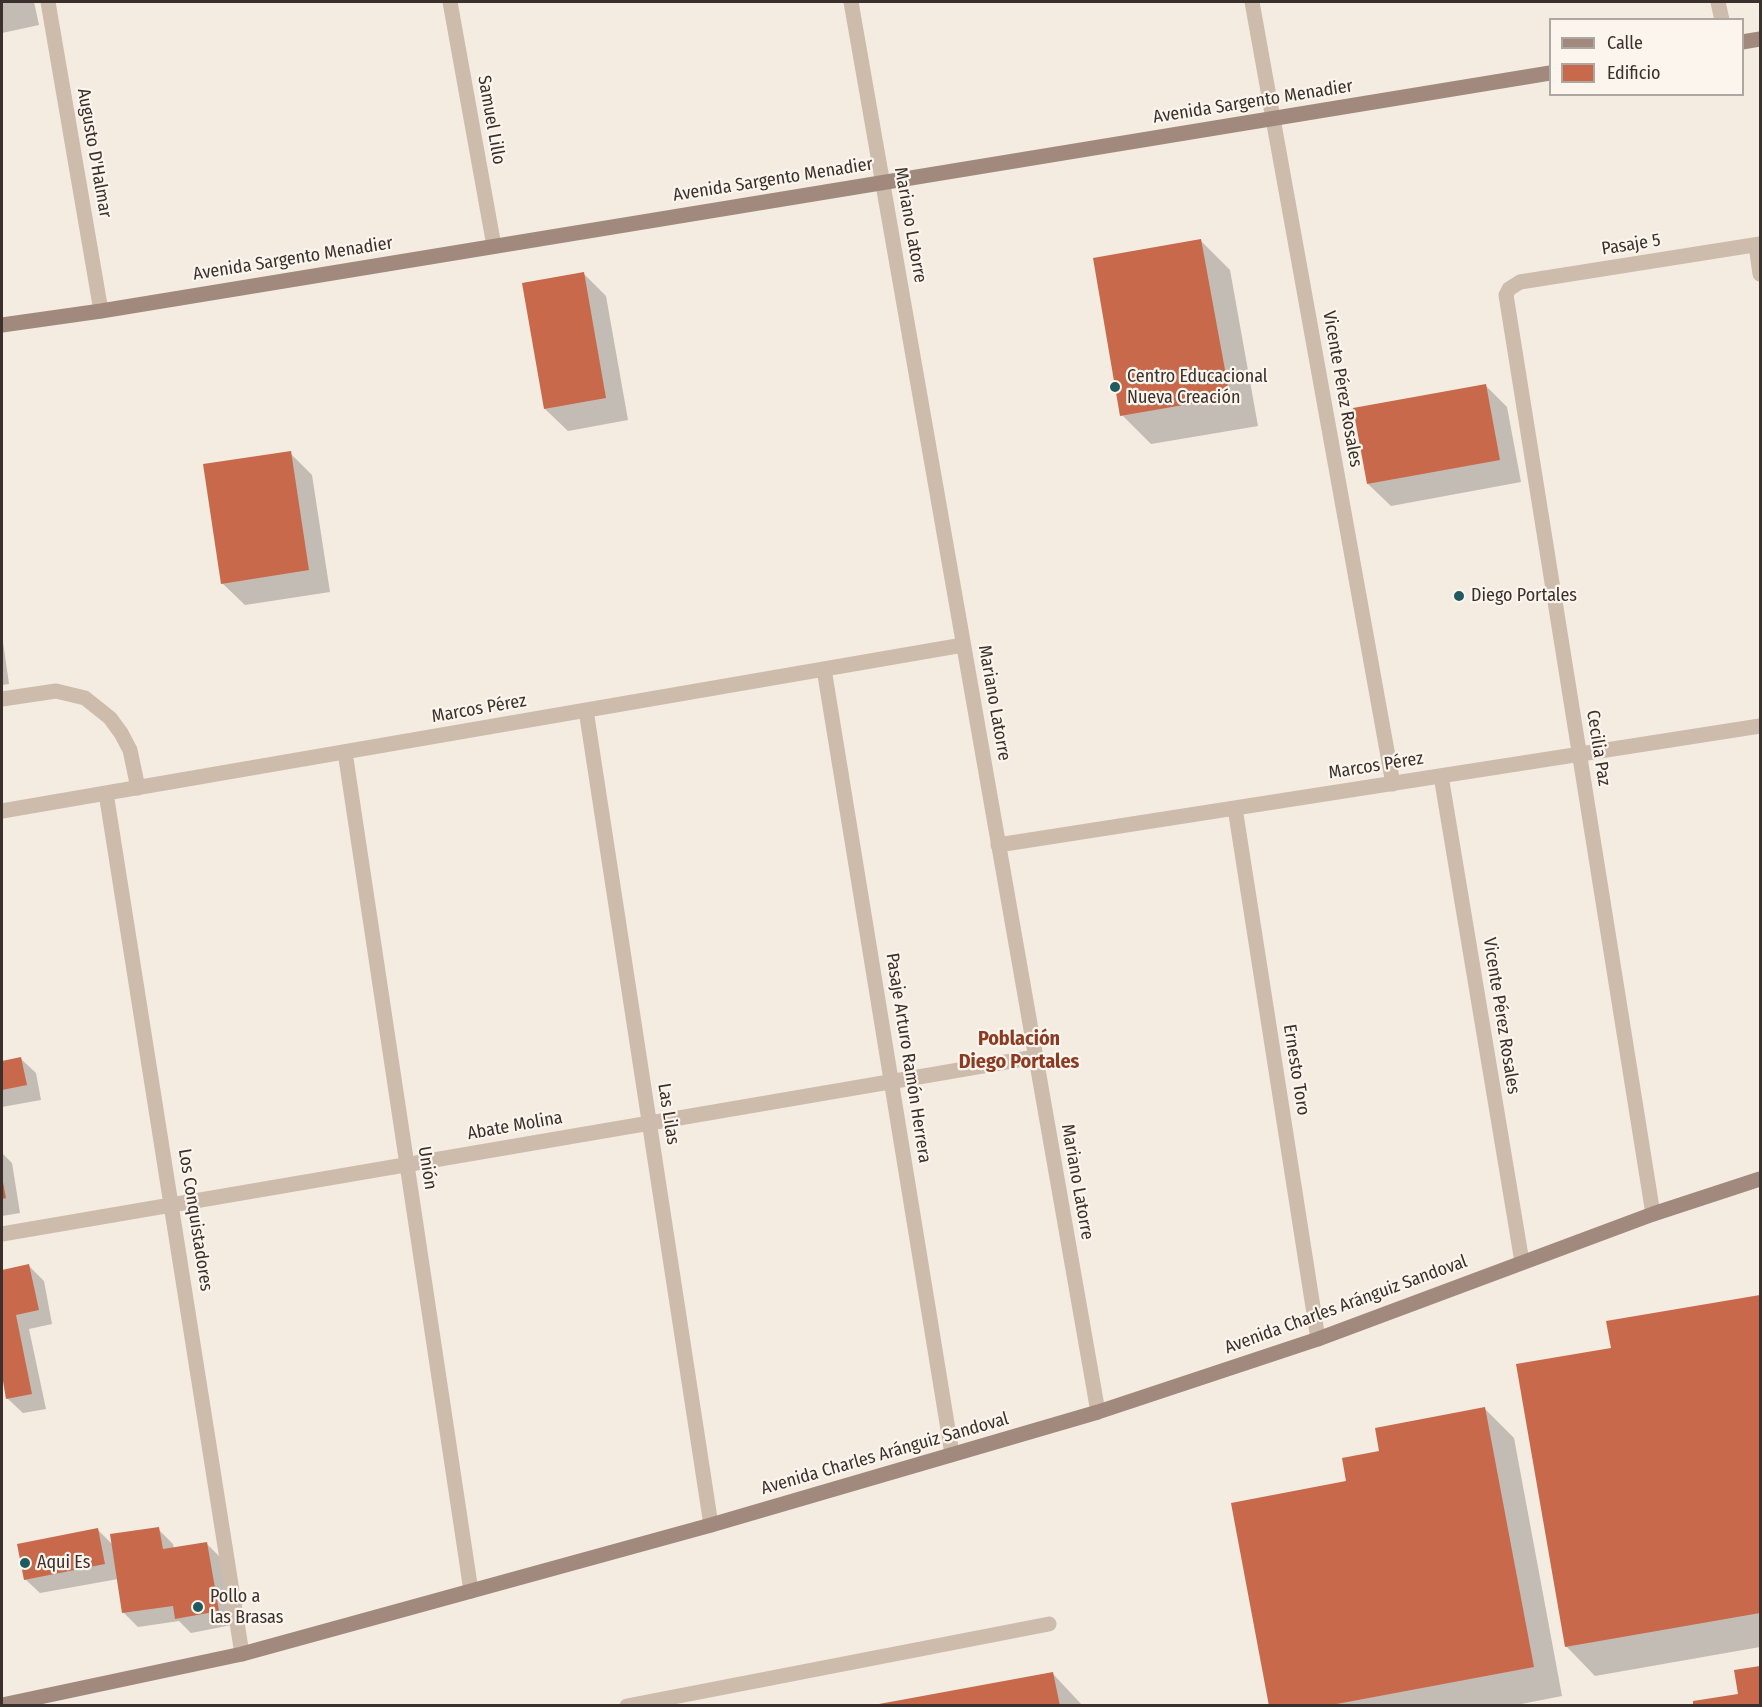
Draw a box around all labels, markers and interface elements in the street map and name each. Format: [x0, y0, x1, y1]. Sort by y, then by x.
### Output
legend [1549, 18, 1744, 96]
text: Calle [1607, 32, 1643, 54]
text: Edificio [1607, 62, 1660, 84]
street label: Samuel Lillo [473, 74, 509, 166]
street label: Avenida Sargento Menadier [1152, 76, 1354, 128]
street label: Augusto D'Halmar [72, 87, 116, 219]
street label: Avenida Sargento Menadier [672, 154, 874, 206]
street label: Mariano Latorre [889, 165, 931, 285]
street label: Pasaje 5 [1600, 230, 1662, 260]
street label: Avenida Sargento Menadier [192, 233, 394, 285]
street label: Vicente Pérez Rosales [1318, 309, 1366, 469]
place label: Centro Educacional Nueva Creación [1127, 366, 1268, 409]
marker: Centro Educacional Nueva Creación [1108, 380, 1122, 394]
place label: Diego Portales [1471, 585, 1577, 607]
marker: Diego Portales [1452, 589, 1466, 603]
street label: Mariano Latorre [973, 643, 1015, 763]
street label: Marcos Pérez [430, 690, 528, 728]
street label: Cecilia Paz [1581, 708, 1615, 788]
street label: Marcos Pérez [1327, 748, 1425, 784]
street label: Vicente Pérez Rosales [1478, 936, 1524, 1096]
street label: Pasaje Arturo Ramón Herrera [881, 951, 935, 1165]
street label: Ernesto Toro [1278, 1023, 1314, 1117]
district label: Población Diego Portales [959, 1027, 1079, 1074]
street label: Las Lilas [652, 1082, 684, 1146]
street label: Abate Molina [466, 1107, 564, 1145]
street label: Mariano Latorre [1056, 1122, 1098, 1242]
street label: Unión [413, 1145, 441, 1191]
street label: Los Conquistadores [173, 1147, 217, 1293]
street label: Avenida Charles Aránguiz Sandoval [1222, 1251, 1470, 1359]
street label: Avenida Charles Aránguiz Sandoval [759, 1408, 1011, 1500]
place label: Aqui Es [37, 1552, 90, 1574]
marker: Aqui Es [18, 1556, 32, 1570]
place label: Pollo a las Brasas [210, 1586, 283, 1628]
marker: Pollo a las Brasas [191, 1600, 205, 1614]

